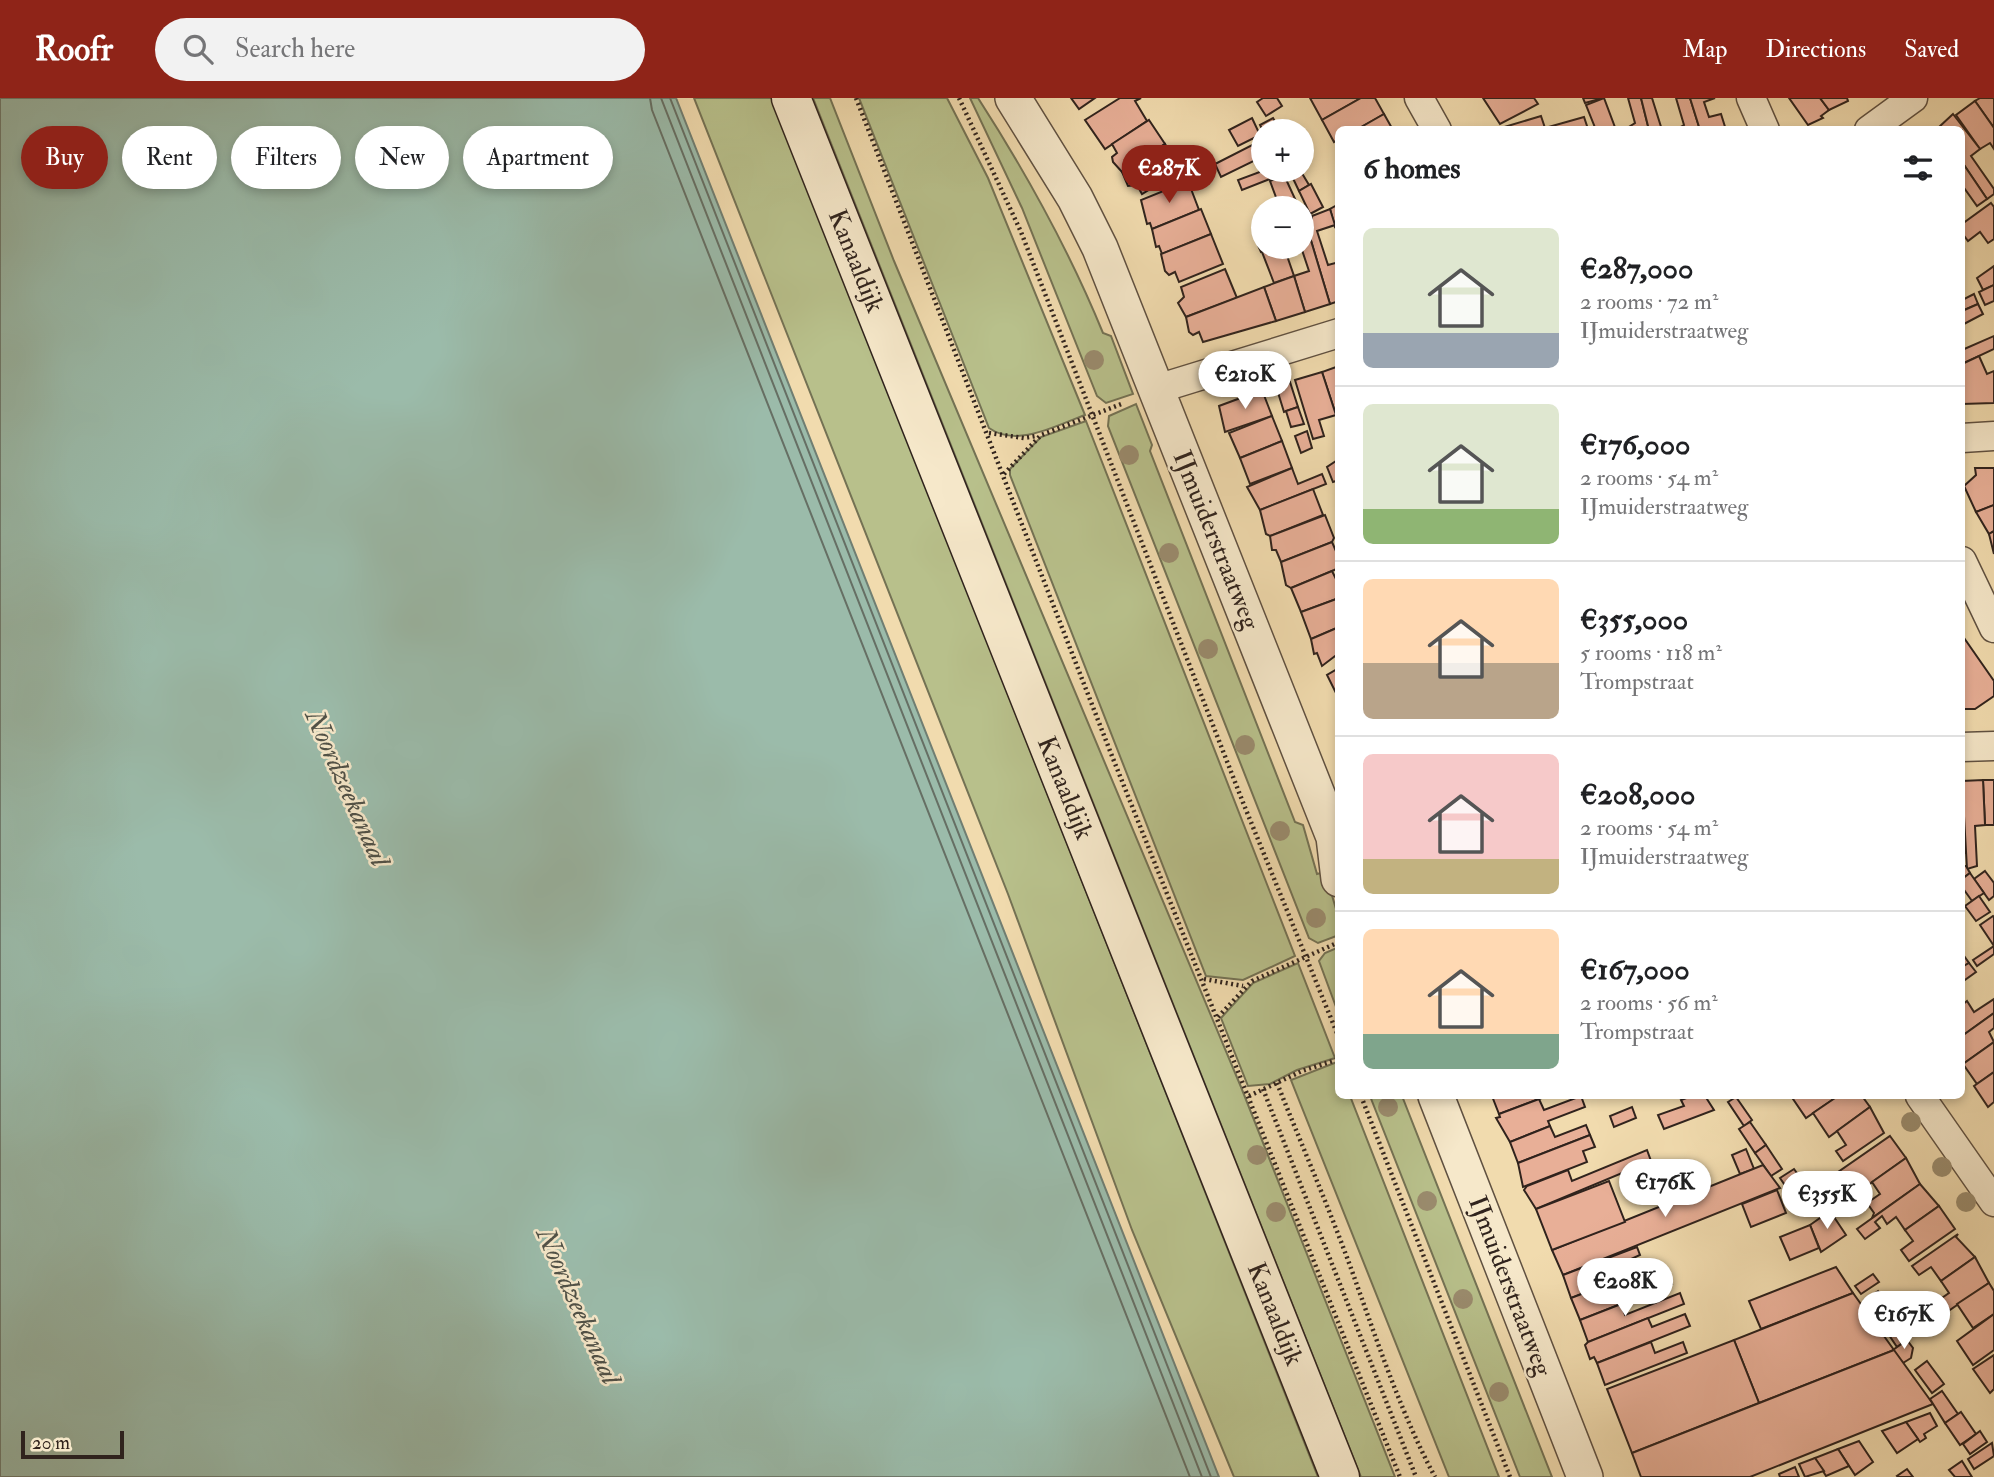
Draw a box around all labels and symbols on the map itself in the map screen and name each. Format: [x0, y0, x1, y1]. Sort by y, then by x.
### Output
pin: €287K [1120, 146, 1218, 205]
street label: Kanaaldijk [821, 205, 891, 318]
pin: €210K [1196, 352, 1294, 411]
street label: IJmuiderstraatweg [1166, 446, 1267, 635]
water label: Noordzeekanaal [296, 702, 398, 874]
street label: Kanaaldijk [1030, 732, 1100, 845]
pin: €176K [1616, 1160, 1714, 1219]
pin: €355K [1778, 1172, 1876, 1231]
street label: IJmuiderstraatweg [1461, 1191, 1559, 1382]
water label: Noordzeekanaal [527, 1220, 629, 1392]
street label: Kanaaldijk [1240, 1258, 1310, 1371]
pin: €208K [1576, 1258, 1674, 1318]
pin: €167K [1855, 1292, 1953, 1351]
scale bar [21, 1428, 124, 1460]

